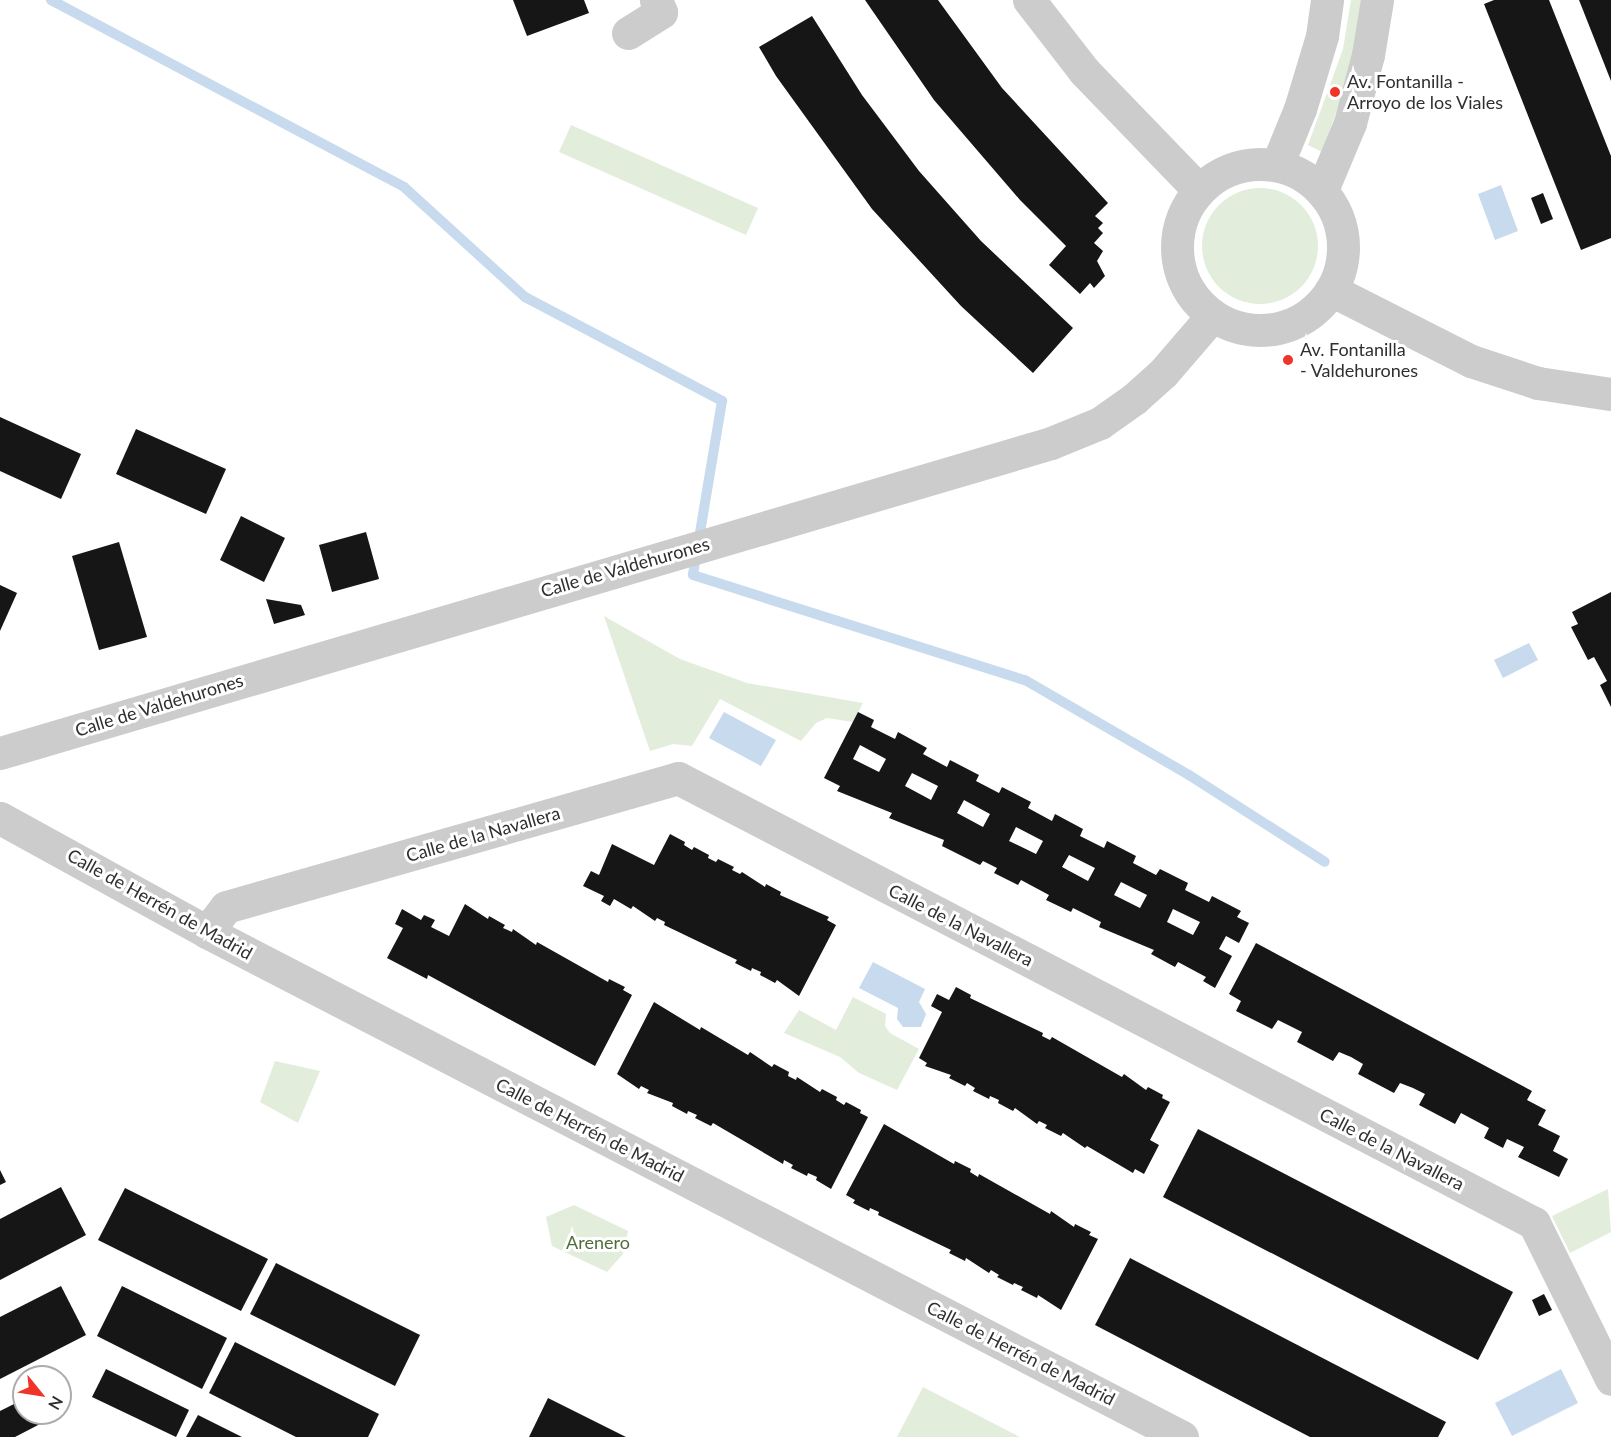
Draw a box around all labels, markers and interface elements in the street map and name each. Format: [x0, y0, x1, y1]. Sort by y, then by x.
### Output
place label: Av. Fontanilla - Arroyo de los Viales [1347, 71, 1504, 113]
marker: Av. Fontanilla - Arroyo de los Viales [1328, 85, 1342, 99]
place label: Av. Fontanilla - Valdehurones [1300, 339, 1419, 382]
marker: Av. Fontanilla - Valdehurones [1281, 353, 1295, 367]
street label: Calle de Valdehurones [538, 532, 712, 602]
street label: Calle de Valdehurones [72, 669, 246, 741]
street label: Calle de la Navallera [404, 802, 562, 866]
street label: Calle de Herrén de Madrid [64, 844, 256, 964]
street label: Calle de la Navallera [885, 879, 1037, 971]
street label: Calle de Herrén de Madrid [492, 1073, 688, 1187]
street label: Calle de la Navallera [1316, 1103, 1468, 1195]
park label: Arenero [566, 1231, 630, 1253]
street label: Calle de Herrén de Madrid [923, 1296, 1119, 1410]
north arrow [12, 1365, 72, 1425]
text: N [45, 1393, 68, 1413]

